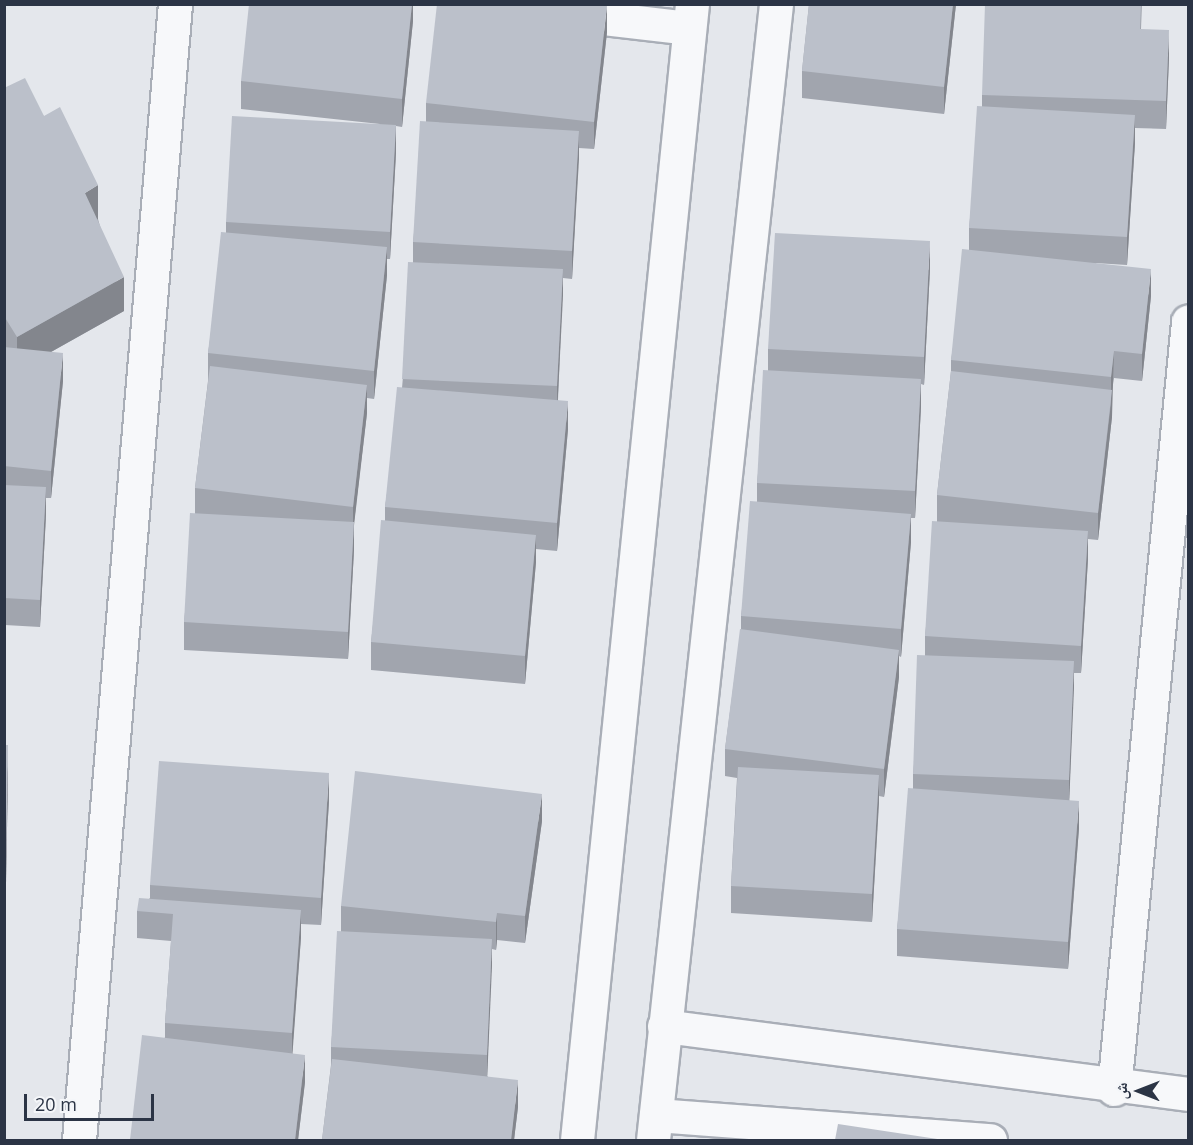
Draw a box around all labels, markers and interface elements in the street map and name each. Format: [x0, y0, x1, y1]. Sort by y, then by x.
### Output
north arrow [1109, 1061, 1169, 1121]
scale bar [27, 1082, 158, 1120]
text: ش [1110, 1083, 1132, 1100]
text: 20 m [35, 1092, 77, 1116]

